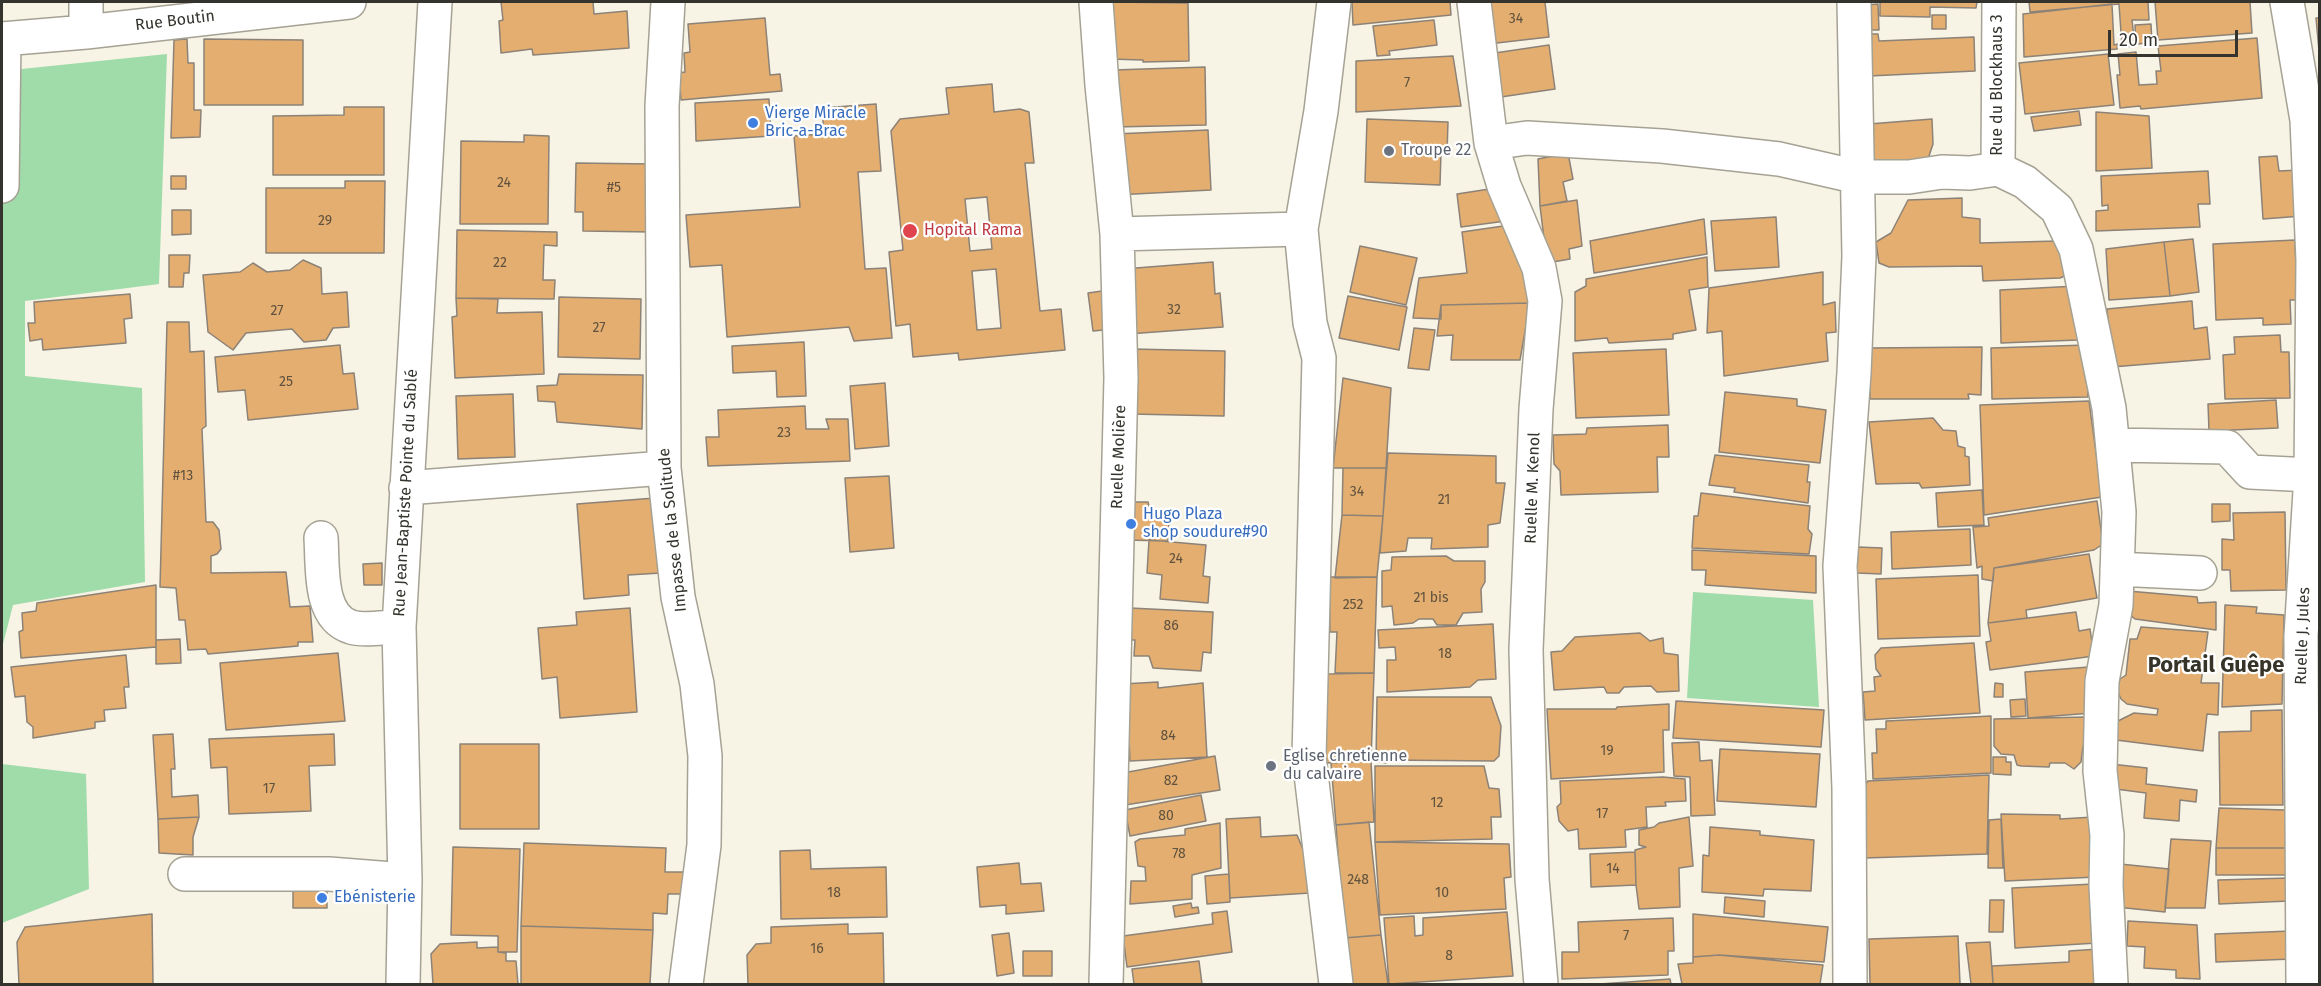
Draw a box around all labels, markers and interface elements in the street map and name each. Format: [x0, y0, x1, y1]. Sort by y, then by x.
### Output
street label: Rue Boutin [134, 7, 216, 35]
house number: 34 [1509, 11, 1523, 27]
street label: Rue du Blockhaus 3 [1988, 14, 2008, 156]
scale bar [2111, 18, 2242, 56]
text: 20 m [2119, 29, 2158, 51]
house number: 7 [1404, 75, 1410, 91]
place label: Vierge Miracle Bric-a-Brac [765, 104, 866, 142]
marker: Vierge Miracle Bric-a-Brac [746, 116, 760, 130]
place label: Troupe 22 [1401, 141, 1471, 161]
marker: Troupe 22 [1382, 144, 1396, 158]
house number: 24 [497, 175, 511, 191]
house number: #5 [607, 180, 621, 196]
house number: 29 [318, 213, 332, 229]
place label: Hopital Rama [924, 221, 1022, 241]
marker: Hopital Rama [901, 222, 919, 240]
house number: 22 [493, 255, 507, 271]
house number: 32 [1167, 302, 1181, 318]
house number: 27 [270, 303, 284, 319]
house number: 27 [592, 320, 606, 336]
street label: Rue Jean-Baptiste Pointe du Sablé [390, 369, 422, 617]
house number: 25 [279, 374, 293, 390]
street label: Ruelle Molière [1108, 405, 1130, 509]
house number: 23 [777, 425, 791, 441]
street label: Ruelle M. Kenol [1521, 432, 1545, 544]
street label: Impasse de la Solitude [655, 447, 691, 613]
house number: #13 [173, 468, 193, 484]
house number: 34 [1350, 484, 1364, 500]
house number: 21 [1438, 492, 1450, 508]
place label: Hugo Plaza shop soudure#90 [1143, 505, 1268, 543]
marker: Hugo Plaza shop soudure#90 [1124, 517, 1138, 531]
house number: 24 [1169, 551, 1183, 567]
street label: Ruelle J. Jules [2292, 587, 2314, 685]
house number: 21 bis [1413, 590, 1449, 606]
house number: 252 [1343, 597, 1363, 613]
house number: 86 [1163, 618, 1179, 634]
house number: 18 [1438, 646, 1452, 662]
district label: Portail Guêpe [2148, 653, 2284, 679]
house number: 84 [1160, 728, 1176, 744]
house number: 19 [1600, 743, 1614, 759]
place label: Eglise chretienne du calvaire [1283, 747, 1407, 785]
marker: Eglise chretienne du calvaire [1264, 759, 1278, 773]
house number: 82 [1164, 773, 1178, 789]
house number: 17 [263, 781, 275, 797]
house number: 12 [1431, 795, 1443, 811]
house number: 17 [1596, 806, 1608, 822]
house number: 80 [1158, 808, 1174, 824]
house number: 78 [1172, 846, 1186, 862]
house number: 14 [1606, 861, 1620, 877]
house number: 248 [1347, 872, 1369, 888]
house number: 18 [827, 885, 841, 901]
house number: 10 [1435, 885, 1449, 901]
place label: Ebénisterie [334, 888, 416, 908]
marker: Ebénisterie [315, 891, 329, 905]
house number: 7 [1623, 928, 1629, 944]
house number: 16 [810, 941, 824, 957]
house number: 8 [1445, 948, 1453, 964]

